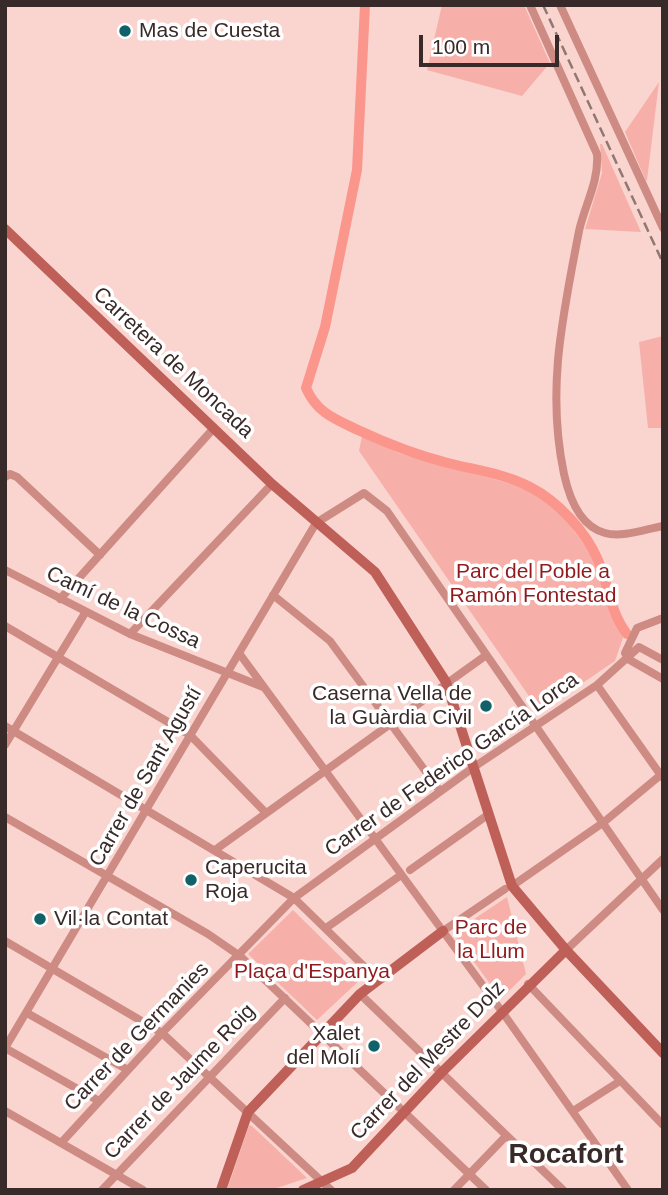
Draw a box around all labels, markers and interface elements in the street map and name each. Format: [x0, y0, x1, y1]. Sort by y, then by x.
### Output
place label: Mas de Cuesta [139, 18, 280, 44]
scale bar [423, 21, 563, 65]
marker: Mas de Cuesta [117, 23, 133, 39]
text: 100 m [432, 35, 490, 58]
street label: Carretera de Moncada [88, 282, 258, 444]
park label: Parc del Poble a Ramón Fontestad [450, 559, 616, 609]
street label: Camí de la Cossa [42, 561, 204, 655]
street label: Carrer de Federico García Lorca [320, 668, 584, 862]
place label: Caserna Vella de la Guàrdia Civil [312, 681, 472, 731]
street label: Carrer de Sant Agustí [84, 683, 208, 871]
marker: Caserna Vella de la Guàrdia Civil [478, 698, 494, 714]
place label: Caperucita Roja [205, 855, 307, 905]
marker: Caperucita Roja [183, 872, 199, 888]
place label: Vil·la Contat [54, 906, 168, 932]
marker: Vil·la Contat [32, 911, 48, 927]
park label: Parc de la Llum [455, 915, 527, 965]
street label: Carrer de Germanies [59, 957, 215, 1117]
park label: Plaça d'Espanya [234, 959, 390, 985]
street label: Carrer del Mestre Dolz [346, 976, 510, 1146]
street label: Carrer de Jaume Roig [99, 999, 261, 1165]
place label: Xalet del Molí [286, 1021, 360, 1071]
marker: Xalet del Molí [366, 1038, 382, 1054]
district label: Rocafort [508, 1138, 624, 1172]

